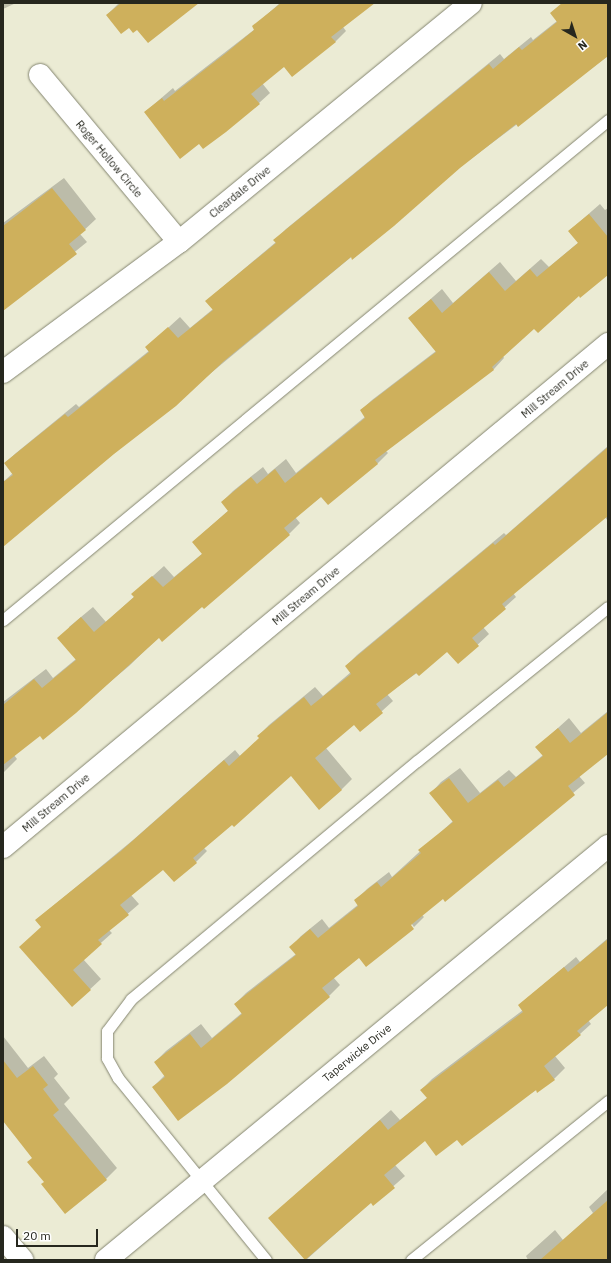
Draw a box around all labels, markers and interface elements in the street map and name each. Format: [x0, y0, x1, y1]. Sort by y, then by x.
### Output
north arrow [555, 16, 595, 56]
text: N [575, 37, 590, 53]
street label: Roger Hollow Circle [73, 118, 145, 200]
street label: Cleardale Drive [207, 163, 273, 221]
street label: Mill Stream Drive [519, 357, 591, 421]
street label: Mill Stream Drive [270, 564, 342, 628]
street label: Mill Stream Drive [20, 771, 92, 835]
street label: Taperwicke Drive [320, 1021, 394, 1085]
scale bar [18, 1221, 100, 1247]
text: 20 m [23, 1228, 51, 1243]

